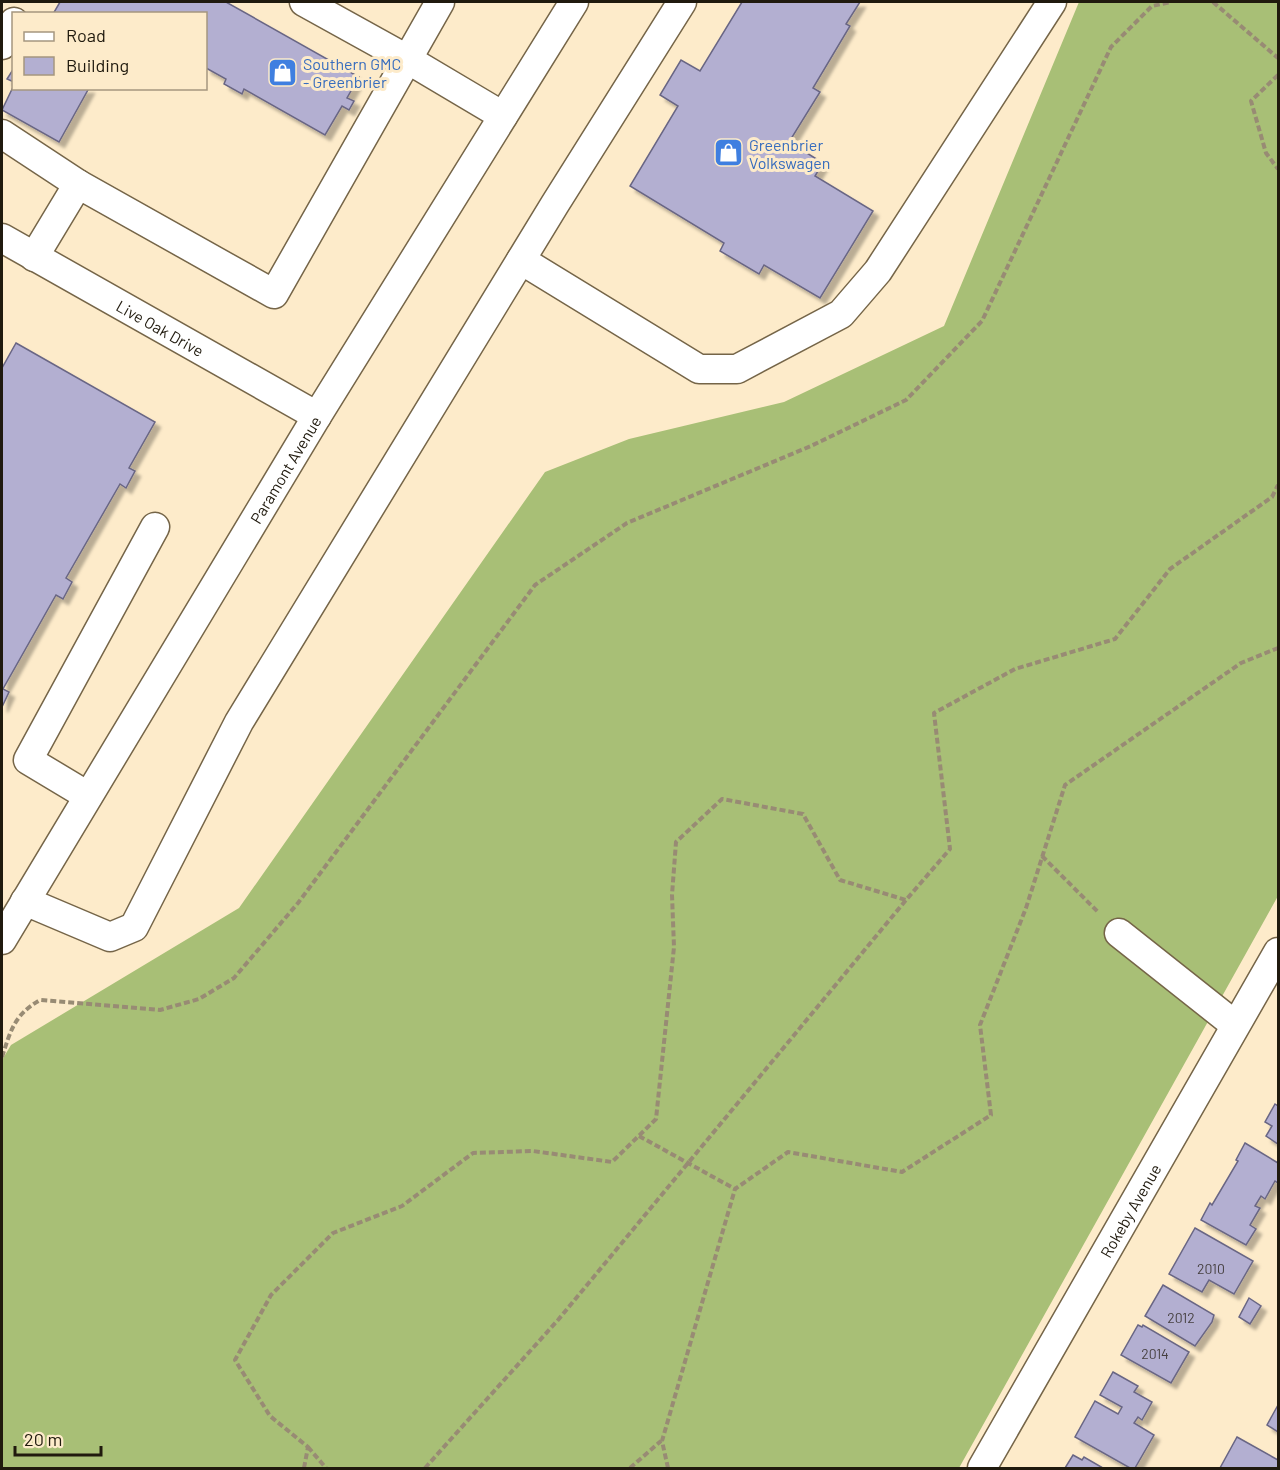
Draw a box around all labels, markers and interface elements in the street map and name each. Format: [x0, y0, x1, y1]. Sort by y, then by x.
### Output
legend [12, 12, 207, 90]
text: Road [66, 24, 106, 46]
text: Building [66, 54, 129, 76]
place label: Southern GMC - Greenbrier [303, 54, 401, 91]
shop icon: Southern GMC - Greenbrier [266, 56, 298, 88]
place label: Greenbrier Volkswagen [749, 135, 830, 172]
shop icon: Greenbrier Volkswagen [712, 137, 744, 169]
street label: Live Oak Drive [113, 295, 207, 360]
street label: Paramont Avenue [245, 412, 324, 527]
street label: Rokeby Avenue [1095, 1160, 1164, 1261]
house number: 2010 [1197, 1260, 1225, 1277]
house number: 2012 [1167, 1309, 1195, 1326]
house number: 2014 [1141, 1345, 1169, 1362]
scale bar [15, 1419, 100, 1457]
text: 20 m [24, 1428, 62, 1450]

